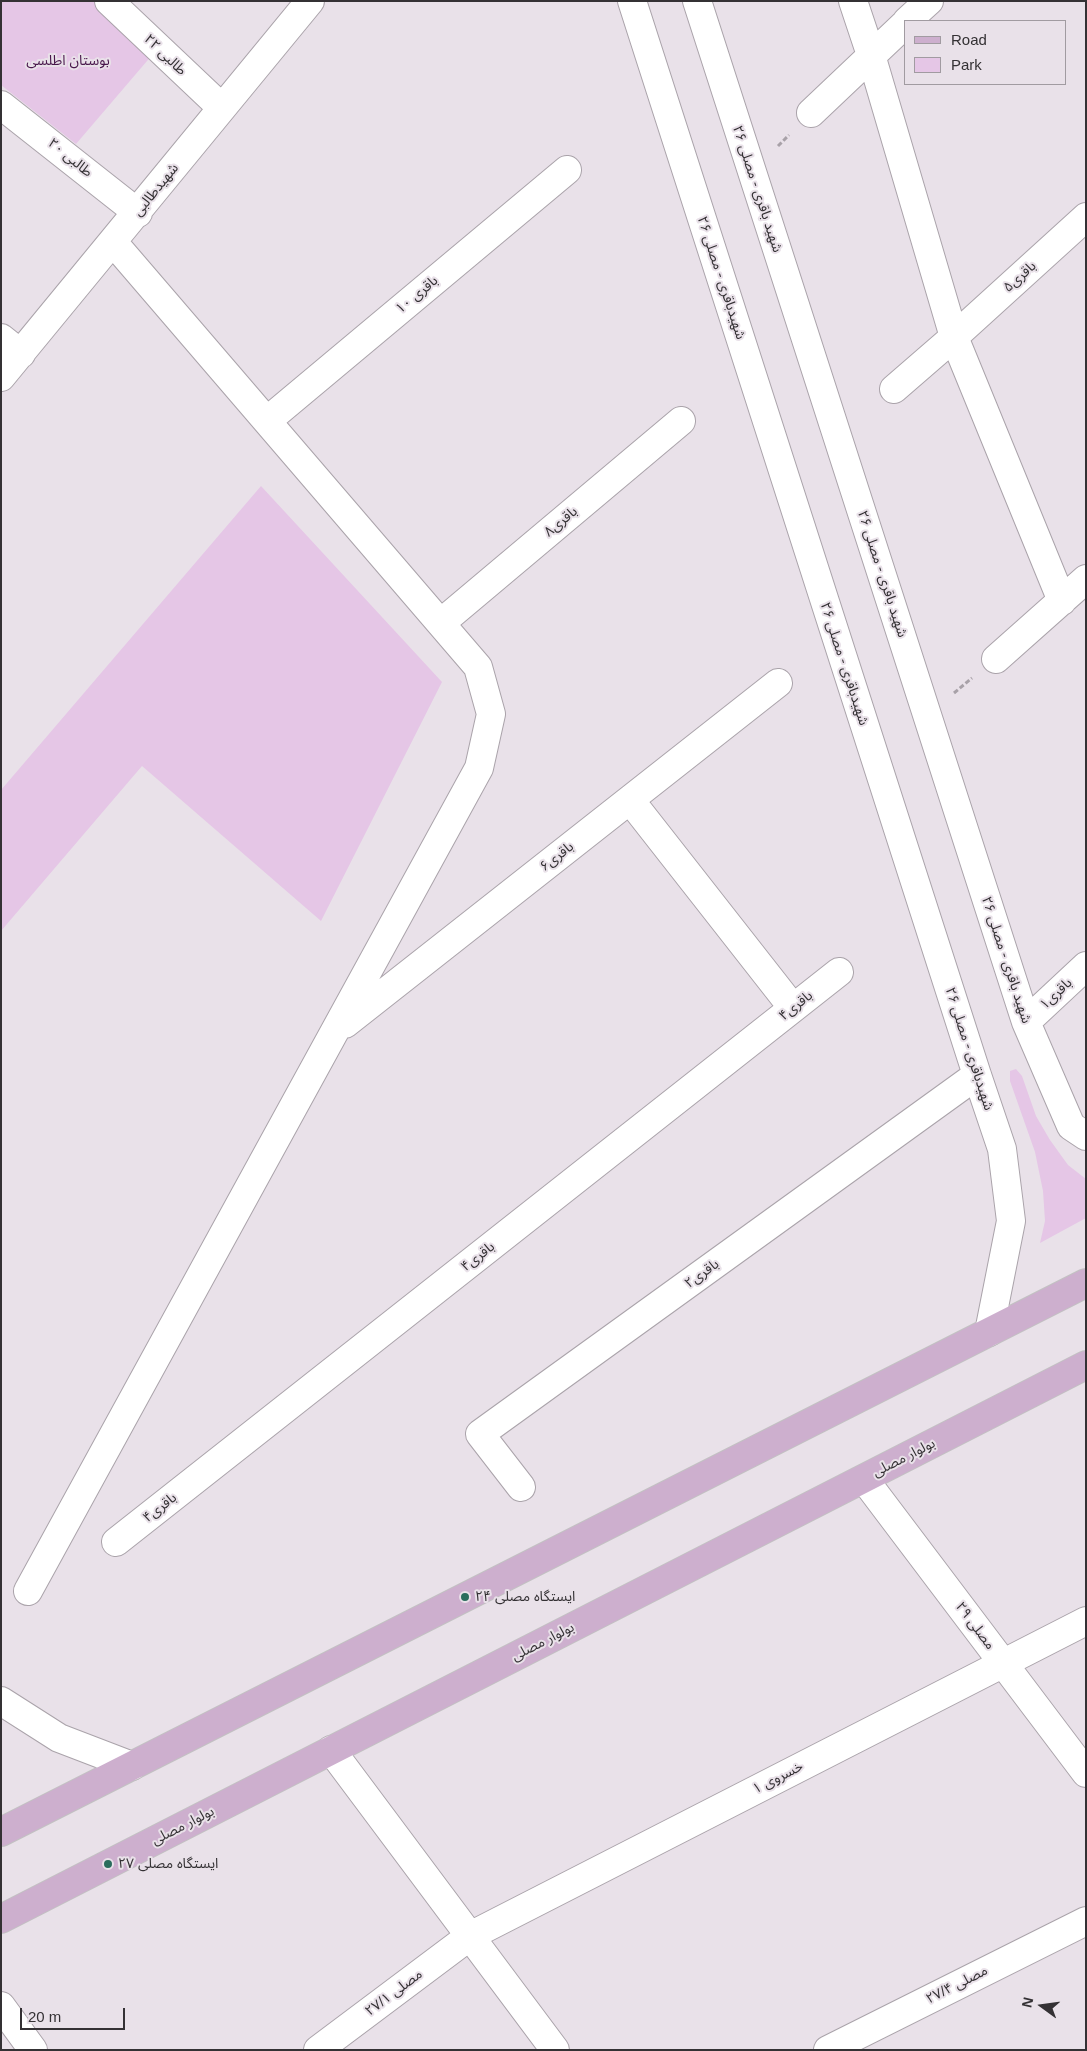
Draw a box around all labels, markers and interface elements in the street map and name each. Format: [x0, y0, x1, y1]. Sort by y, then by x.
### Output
legend [904, 20, 1067, 85]
street label: طالبی ۲۲ [140, 31, 190, 79]
text: Road [951, 31, 987, 48]
park label: بوستان اطلسی [26, 53, 110, 69]
text: Park [951, 56, 982, 73]
street label: شهید باقری - مصلی ۲۶ [729, 123, 785, 255]
street label: طالبی ۲۰ [44, 135, 96, 181]
street label: شهیدطالبی [130, 160, 182, 220]
street label: شهیدباقری - مصلی ۲۶ [693, 214, 749, 342]
street label: باقری۵ [1000, 258, 1040, 296]
street label: باقری ۱۰ [392, 272, 442, 318]
street label: باقری۸ [541, 503, 581, 541]
street label: شهید باقری - مصلی ۲۶ [854, 508, 910, 640]
street label: شهیدباقری - مصلی ۲۶ [816, 600, 872, 728]
street label: باقری۶ [537, 839, 577, 875]
street label: شهید باقری - مصلی ۲۶ [978, 894, 1034, 1026]
street label: باقری۱ [1036, 975, 1076, 1013]
street label: شهیدباقری - مصلی ۲۶ [941, 985, 997, 1113]
street label: باقری۴ [776, 987, 816, 1025]
street label: باقری۴ [458, 1239, 498, 1275]
street label: باقری۲ [682, 1256, 722, 1292]
street label: بولوار مصلی [870, 1435, 938, 1481]
street label: باقری۴ [140, 1490, 180, 1526]
place label: ایستگاه مصلی ۲۴ [475, 1589, 575, 1605]
marker: ایستگاه مصلی ۲۴ [459, 1591, 471, 1603]
street label: مصلی ۲۹ [952, 1599, 998, 1653]
street label: بولوار مصلی [509, 1619, 577, 1665]
street label: خسروی ۱ [750, 1758, 806, 1798]
street label: بولوار مصلی [149, 1803, 217, 1849]
place label: ایستگاه مصلی ۲۷ [118, 1856, 218, 1872]
marker: ایستگاه مصلی ۲۷ [102, 1858, 114, 1870]
street label: مصلی ۲۷/۴ [923, 1962, 991, 2008]
street label: مصلی ۲۷/۱ [362, 1966, 426, 2020]
north arrow [1017, 1981, 1067, 2031]
text: N [1018, 1996, 1036, 2009]
scale bar [22, 1998, 128, 2030]
text: 20 m [28, 2008, 61, 2025]

